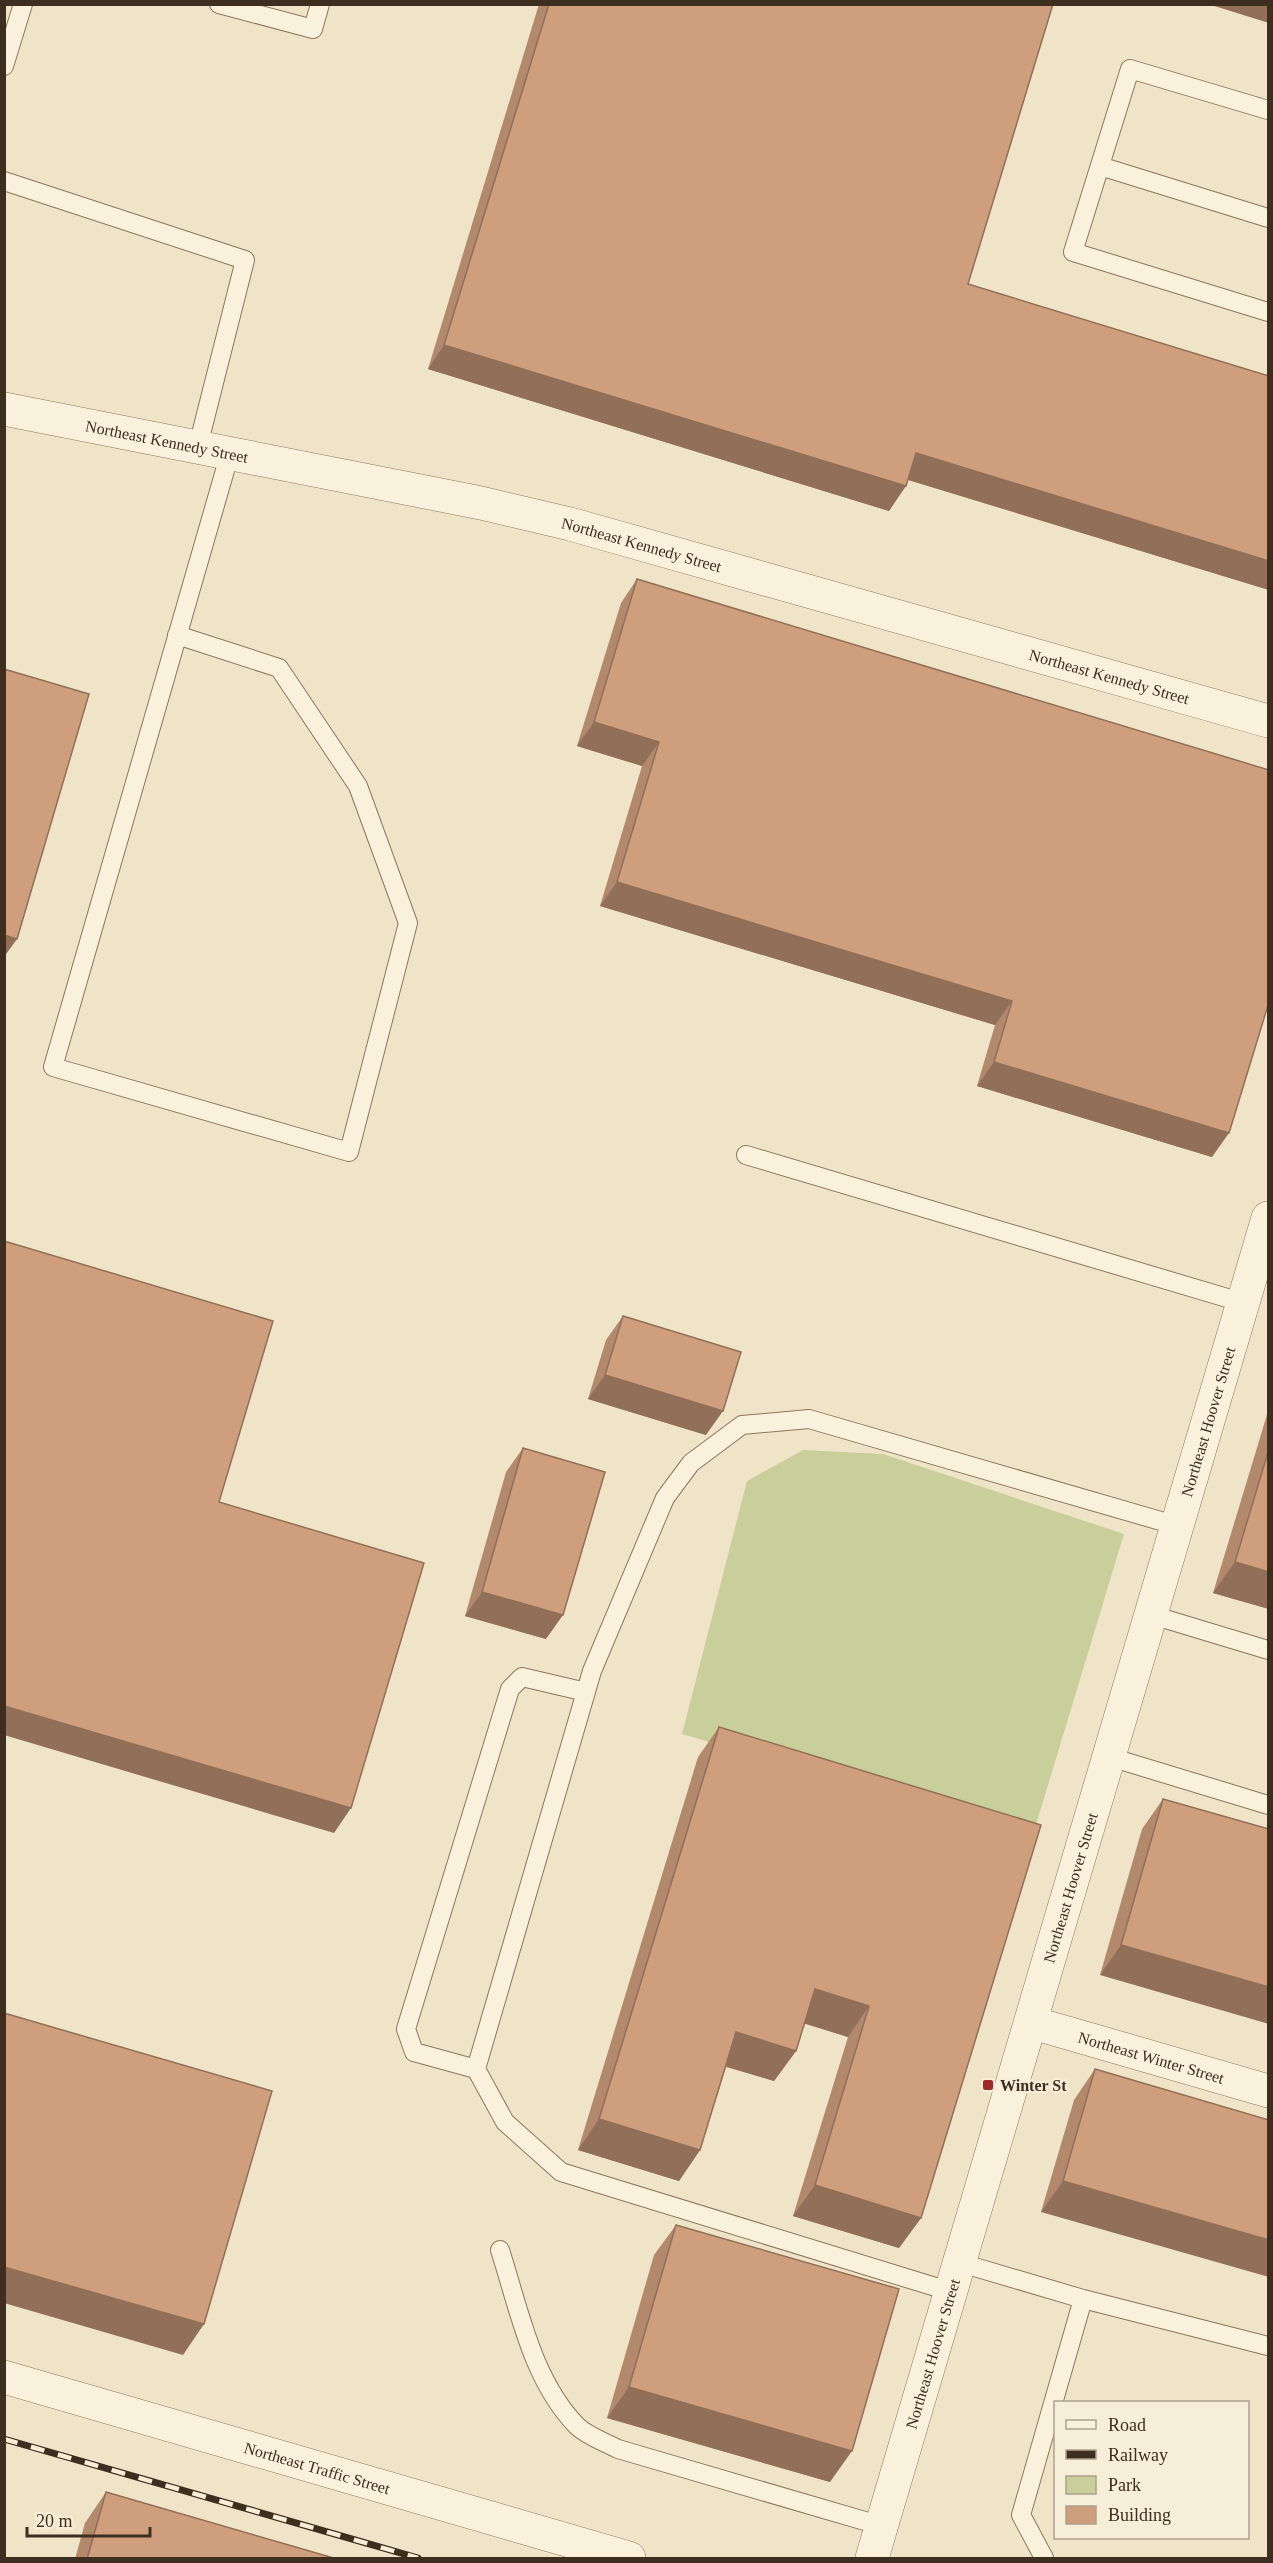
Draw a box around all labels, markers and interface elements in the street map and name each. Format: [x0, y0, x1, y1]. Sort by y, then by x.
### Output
street label: Northeast Kennedy Street [84, 417, 250, 466]
street label: Northeast Kennedy Street [560, 514, 724, 575]
street label: Northeast Kennedy Street [1027, 646, 1192, 707]
street label: Northeast Hoover Street [1178, 1344, 1238, 1499]
street label: Northeast Hoover Street [1040, 1810, 1100, 1965]
street label: Northeast Winter Street [1076, 2028, 1227, 2087]
place label: Winter St [1000, 2077, 1067, 2094]
marker: Winter St [981, 2078, 995, 2092]
street label: Northeast Hoover Street [902, 2276, 963, 2431]
legend [1054, 2401, 1249, 2539]
text: Road [1108, 2415, 1146, 2435]
street label: Northeast Traffic Street [242, 2439, 393, 2497]
text: Railway [1108, 2445, 1168, 2465]
text: Park [1108, 2475, 1141, 2495]
scale bar [27, 2500, 150, 2538]
text: Building [1108, 2505, 1171, 2525]
text: 20 m [36, 2511, 73, 2531]

